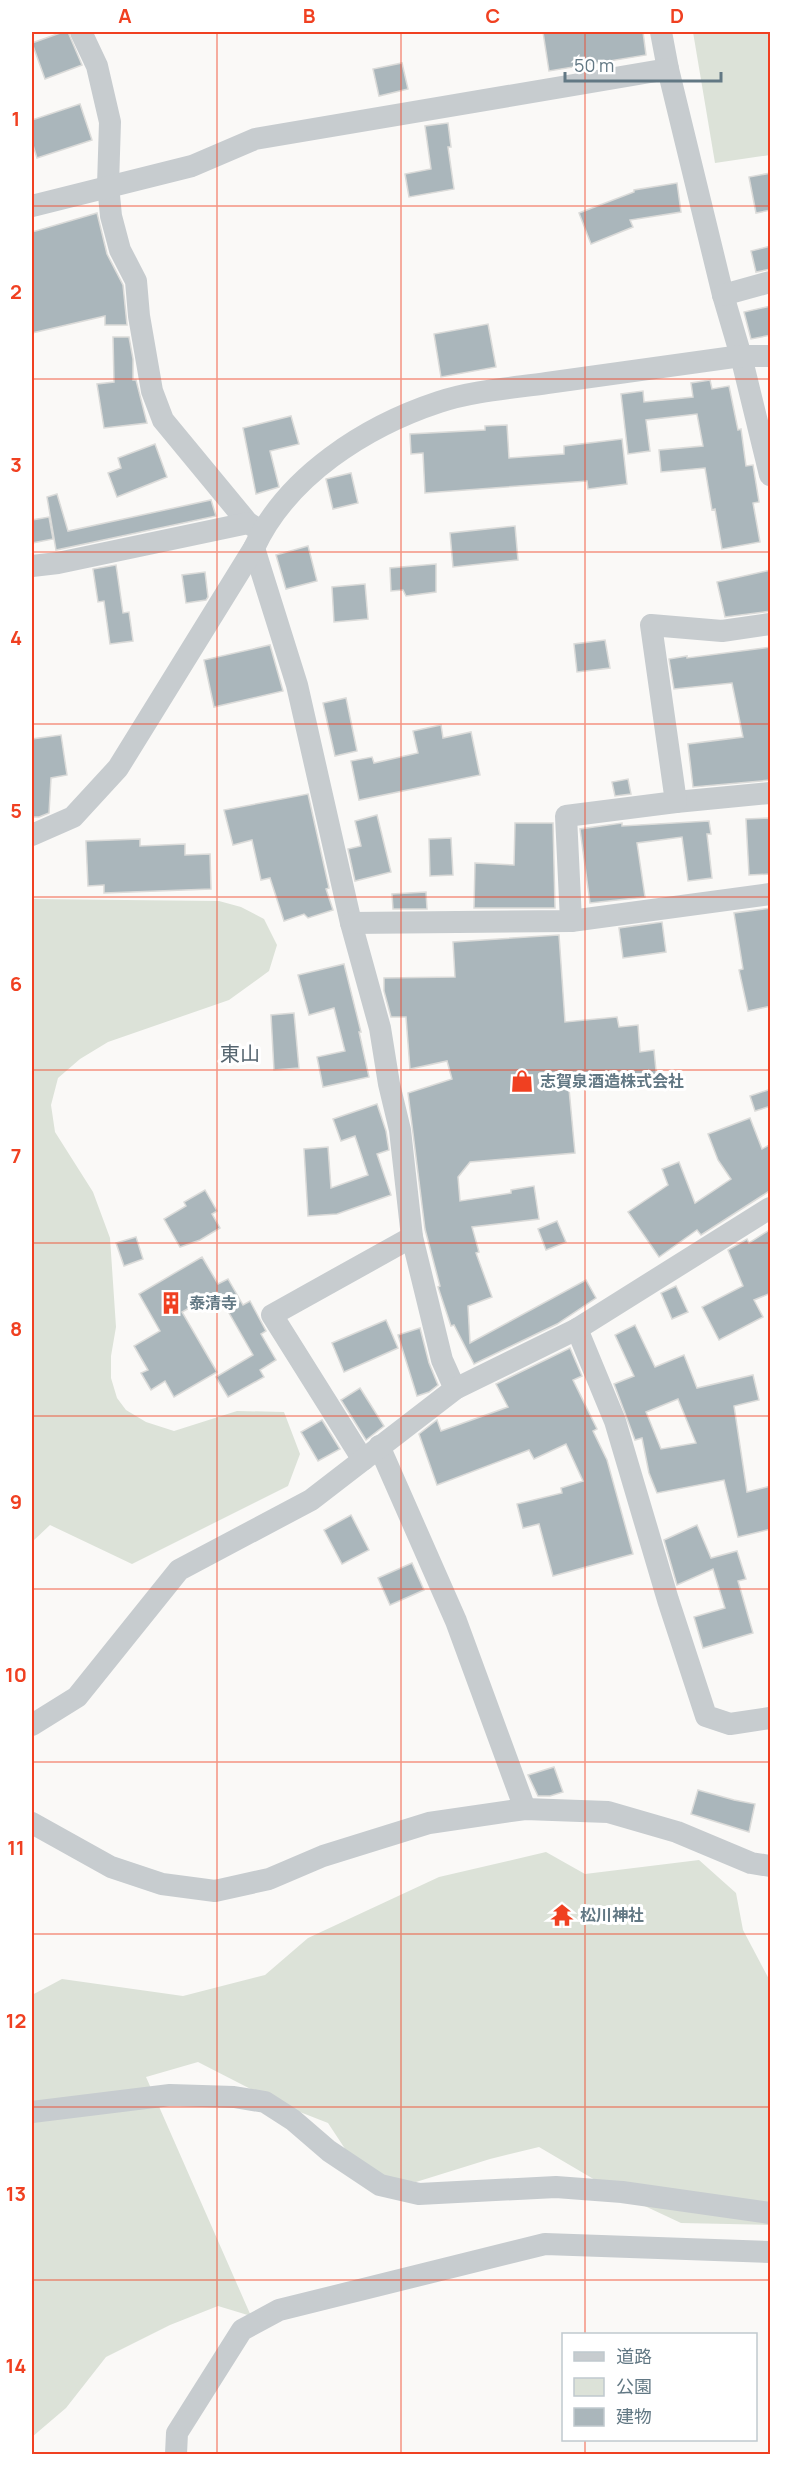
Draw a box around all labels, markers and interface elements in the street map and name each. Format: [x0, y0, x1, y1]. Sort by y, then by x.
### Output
text: A [118, 2, 132, 29]
text: B [303, 2, 316, 29]
text: C [486, 2, 500, 29]
text: D [670, 2, 684, 29]
scale bar [565, 45, 721, 83]
text: 50 m [574, 53, 614, 77]
text: 1 [12, 105, 20, 132]
text: 2 [10, 278, 22, 305]
text: 3 [10, 451, 22, 478]
text: 4 [10, 624, 22, 651]
text: 5 [10, 797, 22, 824]
text: 6 [10, 970, 22, 997]
district label: 東山 [220, 1040, 260, 1067]
shop icon: 志賀泉酒造株式会社 [509, 1068, 535, 1094]
place label: 志賀泉酒造株式会社 [540, 1070, 684, 1092]
text: 7 [11, 1142, 21, 1169]
building icon: 泰清寺 [158, 1290, 184, 1316]
place label: 泰清寺 [189, 1292, 237, 1314]
text: 8 [10, 1315, 22, 1342]
text: 9 [10, 1488, 22, 1515]
text: 10 [5, 1661, 27, 1688]
text: 11 [7, 1834, 25, 1861]
temple icon: 松川神社 [549, 1902, 575, 1928]
place label: 松川神社 [580, 1904, 644, 1926]
text: 12 [6, 2007, 26, 2034]
text: 13 [6, 2180, 26, 2207]
legend [562, 2333, 757, 2441]
text: 道路 [616, 2344, 652, 2368]
text: 14 [6, 2352, 26, 2379]
text: 公園 [616, 2374, 652, 2398]
text: 建物 [616, 2404, 652, 2428]

